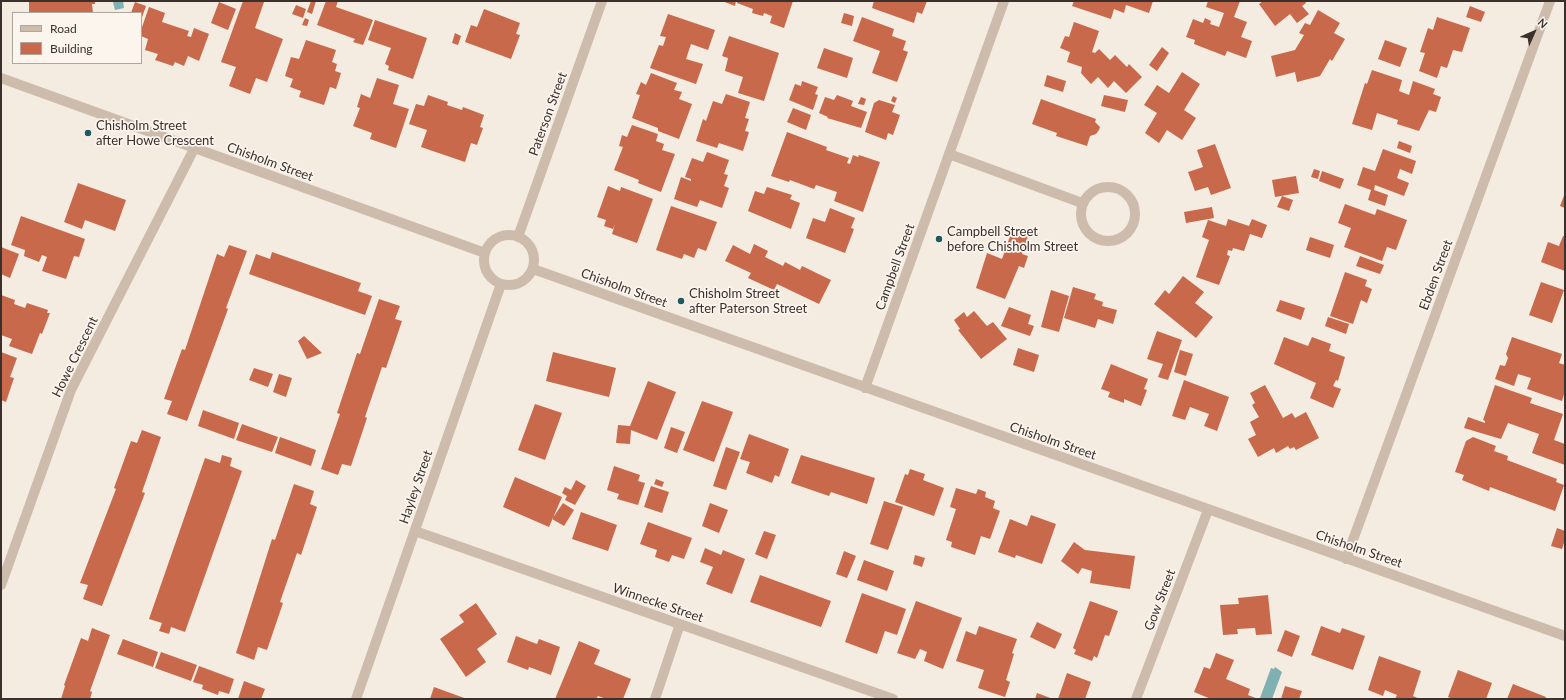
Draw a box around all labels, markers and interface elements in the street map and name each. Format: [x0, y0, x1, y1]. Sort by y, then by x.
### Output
legend [12, 12, 142, 64]
north arrow [1514, 12, 1554, 52]
text: N [1535, 16, 1550, 31]
text: Road [50, 21, 77, 36]
text: Building [50, 41, 93, 56]
street label: Paterson Street [526, 70, 570, 158]
place label: Chisholm Street after Howe Crescent [96, 118, 214, 149]
marker: Chisholm Street after Howe Crescent [83, 128, 93, 138]
street label: Chisholm Street [225, 139, 315, 185]
street label: Campbell Street [872, 222, 918, 312]
place label: Campbell Street before Chisholm Street [947, 224, 1078, 255]
marker: Campbell Street before Chisholm Street [934, 234, 944, 244]
street label: Ebden Street [1416, 238, 1456, 312]
street label: Chisholm Street [579, 265, 669, 311]
place label: Chisholm Street after Paterson Street [689, 286, 807, 317]
marker: Chisholm Street after Paterson Street [676, 296, 686, 306]
street label: Howe Crescent [49, 314, 101, 400]
street label: Chisholm Street [1008, 419, 1098, 463]
street label: Hayley Street [396, 448, 436, 526]
street label: Chisholm Street [1314, 527, 1404, 571]
street label: Gow Street [1141, 567, 1179, 633]
street label: Winnecke Street [611, 580, 705, 626]

